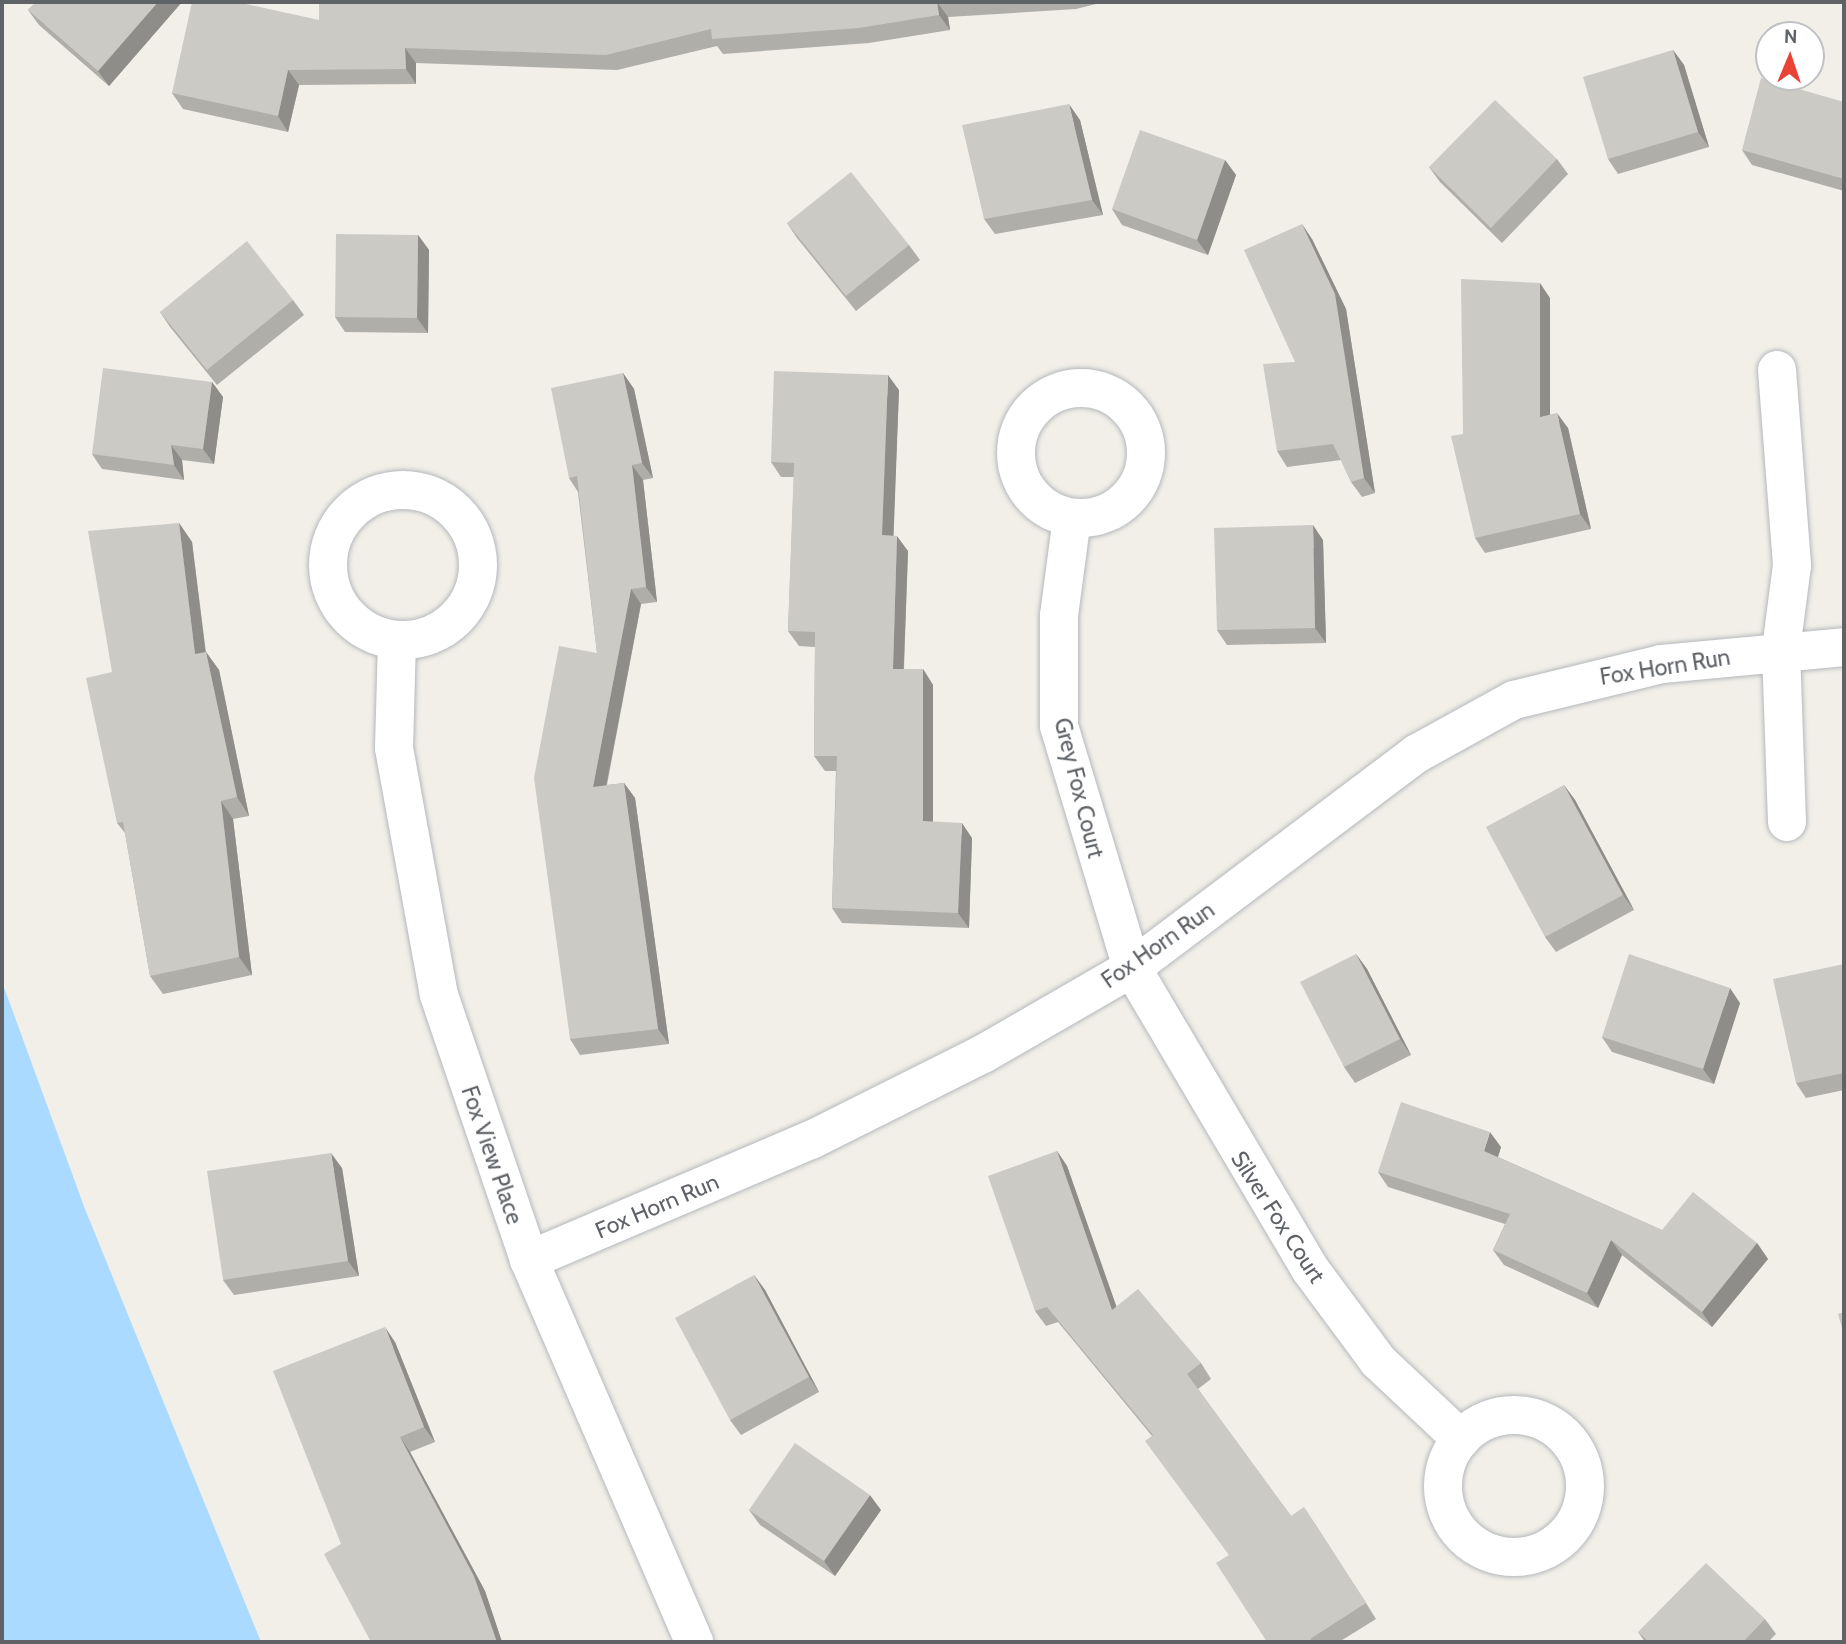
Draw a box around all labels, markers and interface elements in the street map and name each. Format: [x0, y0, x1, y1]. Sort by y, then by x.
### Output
north arrow [1755, 21, 1825, 91]
text: N [1784, 25, 1798, 48]
street label: Fox Horn Run [1598, 643, 1732, 691]
street label: Grey Fox Court [1048, 715, 1110, 861]
street label: Fox Horn Run [1096, 896, 1220, 994]
street label: Fox View Place [455, 1082, 529, 1228]
street label: Silver Fox Court [1225, 1146, 1331, 1288]
street label: Fox Horn Run [591, 1168, 723, 1244]

